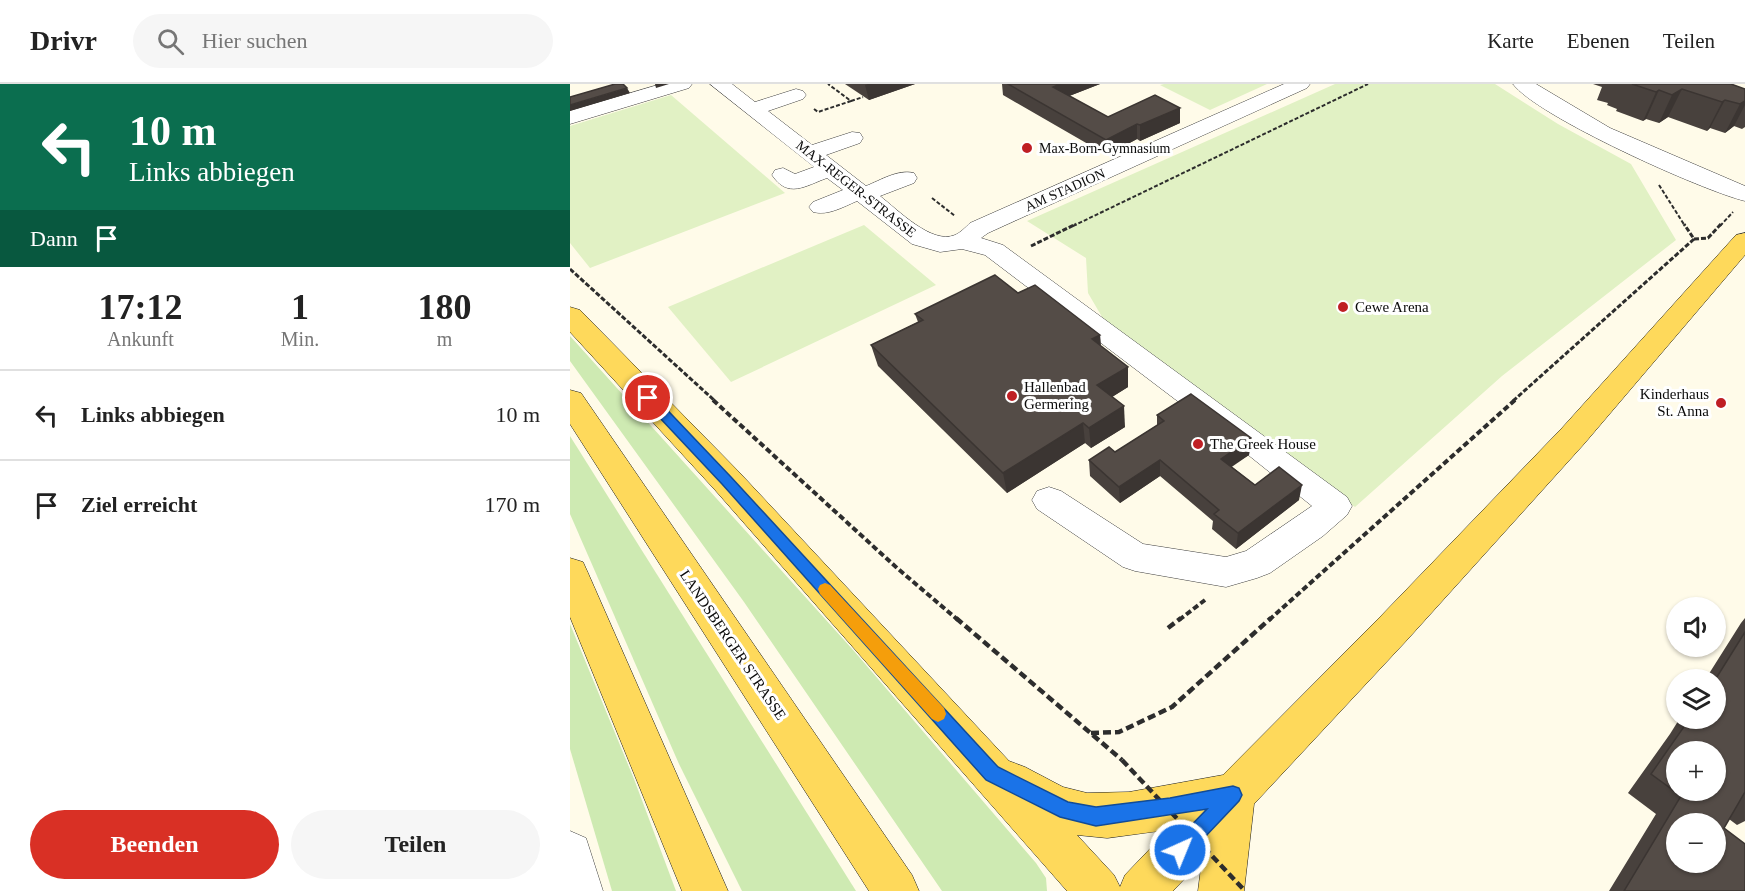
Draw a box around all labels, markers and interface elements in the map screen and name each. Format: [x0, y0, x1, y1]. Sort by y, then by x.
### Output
search box [133, 14, 553, 68]
text: Drivr [30, 25, 97, 56]
icon: search [154, 25, 187, 58]
text: Hier suchen [202, 28, 308, 53]
text: Karte [1487, 29, 1534, 53]
text: Ebenen [1567, 29, 1630, 53]
text: Teilen [1663, 29, 1715, 53]
icon: left [30, 108, 108, 186]
text: 10 m [129, 108, 217, 154]
street label: MAX-REGER-STRASSE [793, 138, 919, 240]
marker: Max-Born-Gymnasium [1020, 141, 1034, 155]
place label: Max-Born-Gymnasium [1039, 141, 1171, 156]
text: Links abbiegen [129, 157, 295, 187]
street label: AM STADION [1022, 166, 1108, 214]
icon: arrive [90, 222, 123, 255]
text: Dann [30, 226, 78, 251]
text: 17:12 [98, 287, 182, 327]
text: 1 [291, 287, 309, 327]
text: 180 [418, 287, 472, 327]
place label: Cewe Arena [1355, 299, 1429, 315]
marker: Cewe Arena [1336, 300, 1350, 314]
text: Ankunft [107, 328, 174, 350]
text: Min. [281, 328, 319, 350]
text: m [437, 328, 452, 350]
pin [622, 372, 673, 423]
place label: Hallenbad Germering [1024, 379, 1089, 412]
icon: arrive [631, 381, 664, 414]
place label: Kinderhaus St. Anna [1640, 386, 1709, 419]
marker: Hallenbad Germering [1005, 389, 1019, 403]
marker: Kinderhaus St. Anna [1714, 396, 1728, 410]
icon: left [30, 399, 63, 432]
text: Links abbiegen [81, 402, 225, 427]
text: 10 m [495, 402, 540, 427]
place label: The Greek House [1210, 436, 1316, 452]
marker: The Greek House [1191, 437, 1205, 451]
icon: arrive [30, 489, 63, 522]
text: Ziel erreicht [81, 492, 197, 517]
text: 170 m [484, 492, 540, 517]
street label: LANDSBERGER STRASSE [677, 567, 789, 723]
map controls [1666, 597, 1726, 873]
button: sound [1666, 597, 1726, 657]
button: layers [1666, 669, 1726, 729]
button: + [1666, 741, 1726, 801]
button: Beenden [30, 810, 279, 879]
button: Teilen [291, 810, 540, 879]
button: − [1666, 813, 1726, 873]
position arrow [1148, 818, 1212, 882]

